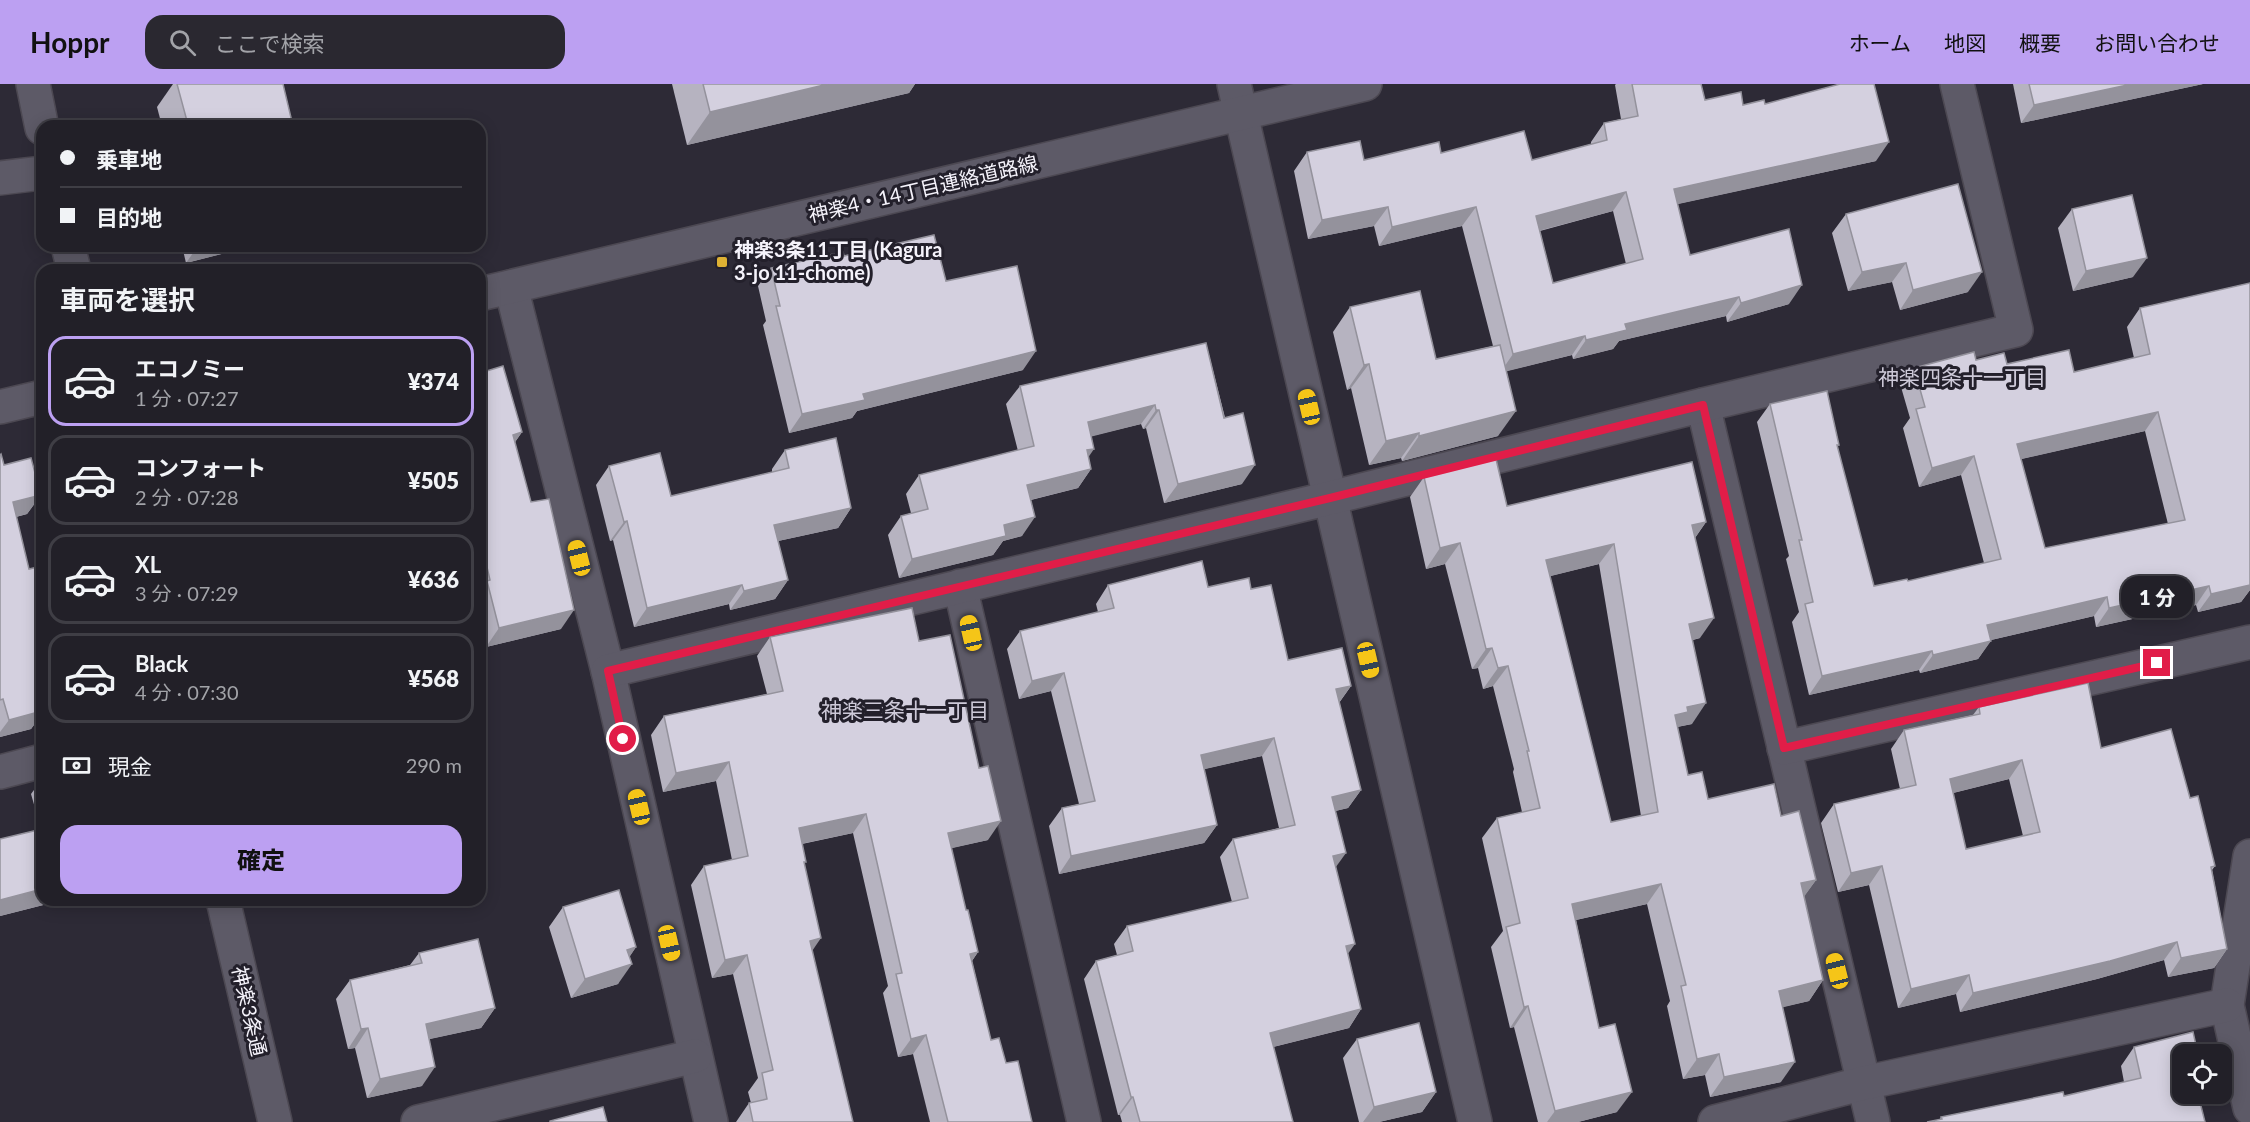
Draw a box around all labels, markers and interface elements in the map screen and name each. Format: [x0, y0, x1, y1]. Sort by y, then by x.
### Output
search box [145, 15, 565, 69]
text: Hoppr [30, 25, 109, 59]
icon: search [166, 26, 199, 59]
text: ここで検索 [214, 30, 325, 57]
text: ホーム [1849, 30, 1911, 55]
text: 地図 [1944, 30, 1986, 55]
text: 概要 [2019, 30, 2061, 55]
text: お問い合わせ [2094, 30, 2220, 55]
text: 乗車地 [96, 146, 162, 173]
street label: 神楽4・14丁目連絡道路線 [806, 150, 1040, 226]
text: 目的地 [96, 204, 162, 231]
place label: 神楽3条11丁目 (Kagura 3-jo 11-chome) [734, 237, 942, 284]
marker: 神楽3条11丁目 (Kagura 3-jo 11-chome) [715, 255, 729, 269]
text: 車両を選択 [60, 283, 195, 316]
icon: car [63, 354, 117, 408]
text: エコノミー [135, 355, 245, 382]
district label: 神楽四条十一丁目 [1878, 364, 2046, 389]
text: ¥374 [408, 368, 459, 395]
text: 1 分 · 07:27 [135, 386, 239, 410]
car [1296, 387, 1322, 427]
icon: car [63, 453, 117, 507]
text: コンフォート [135, 454, 266, 481]
text: ¥505 [408, 467, 459, 494]
text: 2 分 · 07:28 [135, 485, 239, 509]
car [566, 538, 592, 578]
text: XL [135, 551, 161, 578]
icon: car [63, 552, 117, 606]
text: ¥636 [408, 566, 459, 593]
callout: 1 分 [2121, 576, 2193, 618]
text: 3 分 · 07:29 [135, 581, 239, 605]
text: 1 分 [2139, 585, 2175, 609]
car [958, 613, 984, 653]
car [1355, 640, 1381, 680]
route end [2143, 649, 2170, 676]
text: Black [135, 650, 188, 677]
icon: car [63, 651, 117, 705]
text: ¥568 [408, 665, 459, 692]
text: 4 分 · 07:30 [135, 680, 239, 704]
district label: 神楽三条十一丁目 [821, 697, 989, 722]
route start [609, 725, 636, 752]
icon: cash [60, 749, 93, 782]
text: 現金 [108, 753, 152, 780]
text: 290 m [406, 753, 462, 777]
car [626, 787, 652, 827]
button: 確定 [60, 825, 462, 894]
car [656, 923, 682, 963]
car [1824, 951, 1850, 991]
street label: 神楽3条通 [228, 963, 272, 1058]
map controls [2172, 1044, 2232, 1104]
button: locate [2172, 1044, 2232, 1104]

